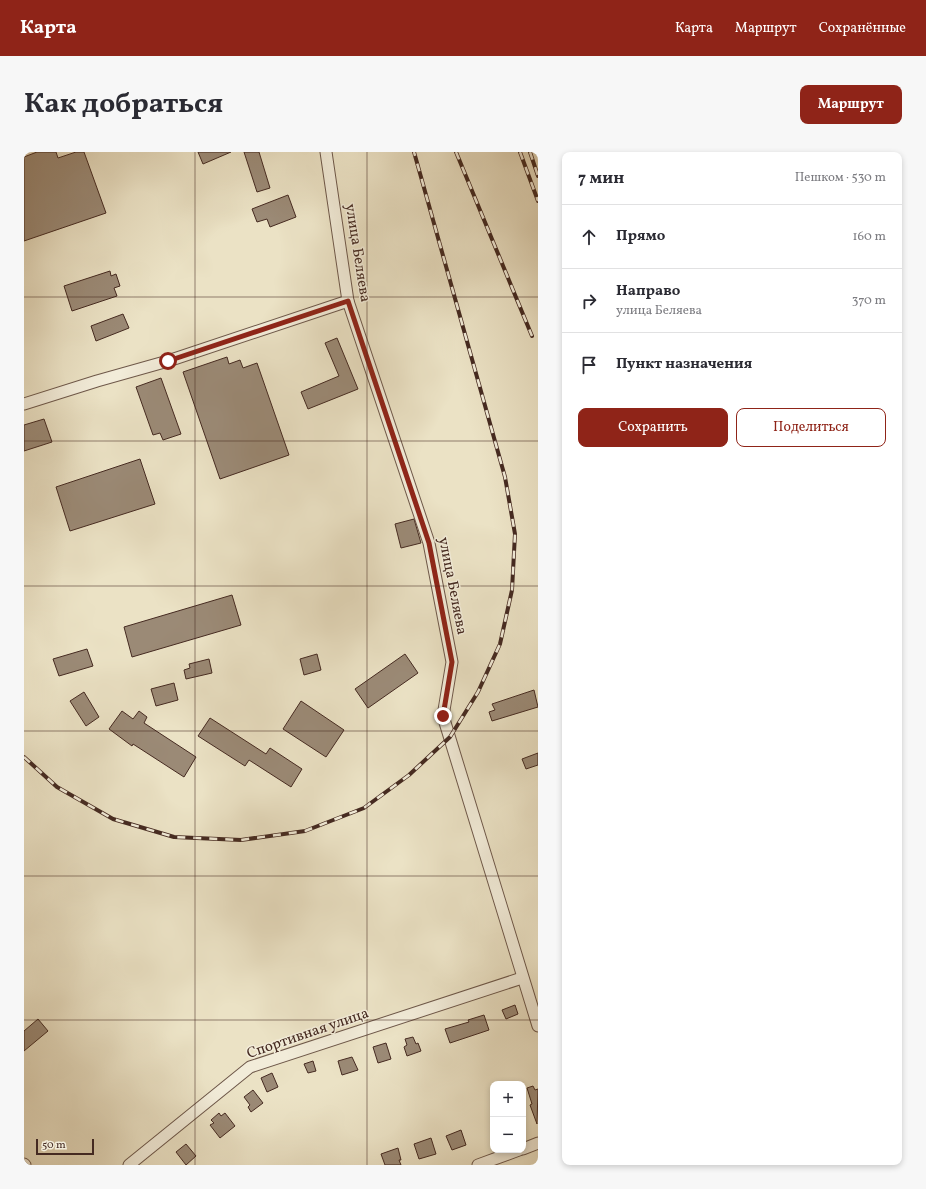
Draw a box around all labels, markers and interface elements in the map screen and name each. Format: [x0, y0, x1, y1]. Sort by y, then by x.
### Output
text: Карта [20, 15, 77, 41]
text: Карта [675, 19, 713, 38]
text: Маршрут [735, 19, 797, 38]
text: Сохранённые [819, 19, 906, 38]
text: Как добраться [24, 85, 223, 124]
button: Маршрут [800, 85, 902, 124]
text: 7 мин [578, 167, 624, 190]
text: Пешком · 530 m [795, 169, 886, 187]
street label: улица Беляева [339, 202, 375, 304]
icon: ahead [578, 226, 600, 248]
text: Прямо [616, 226, 665, 247]
text: 160 m [852, 228, 886, 246]
text: Направо [616, 281, 680, 302]
icon: right [578, 290, 600, 312]
text: 370 m [852, 292, 886, 310]
text: улица Беляева [616, 302, 702, 320]
route start [159, 352, 177, 370]
icon: arrive [578, 354, 600, 376]
text: Пункт назначения [616, 354, 752, 375]
button: Сохранить [578, 408, 728, 447]
button: Поделиться [736, 408, 886, 447]
street label: улица Беляева [432, 535, 472, 637]
route end [434, 707, 452, 725]
street label: Спортивная улица [244, 1003, 372, 1065]
map controls [490, 1081, 526, 1153]
button: + [490, 1081, 526, 1117]
button: − [490, 1117, 526, 1153]
scale bar [36, 1137, 94, 1156]
text: 50 m [42, 1138, 66, 1153]

